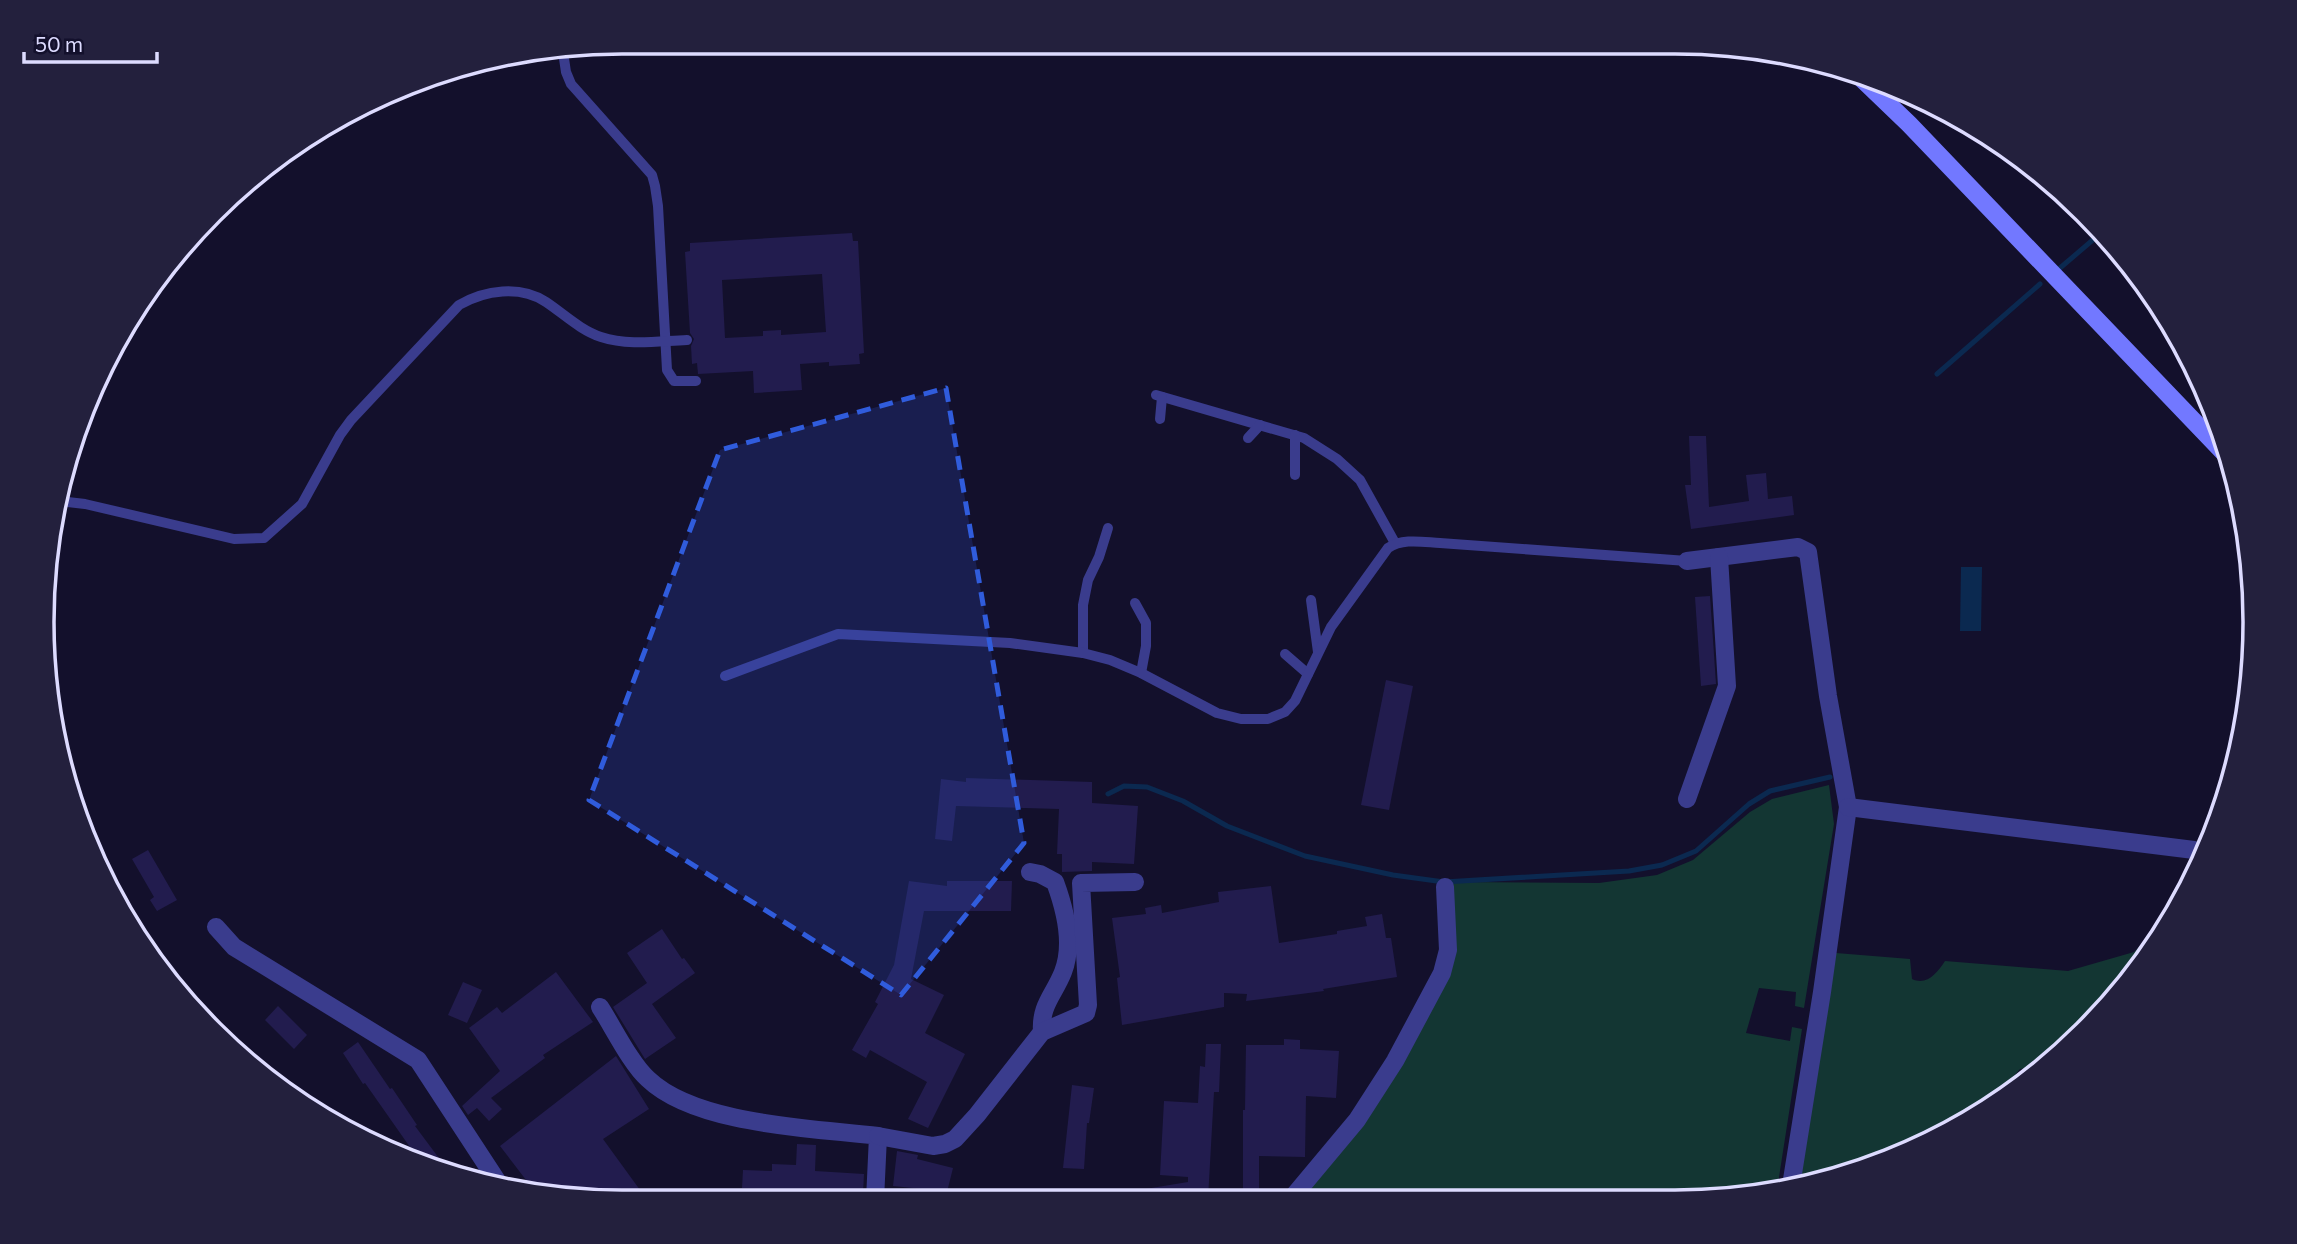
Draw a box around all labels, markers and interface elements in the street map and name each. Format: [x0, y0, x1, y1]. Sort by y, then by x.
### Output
scale bar [24, 21, 158, 65]
text: 50 m [35, 31, 83, 56]

